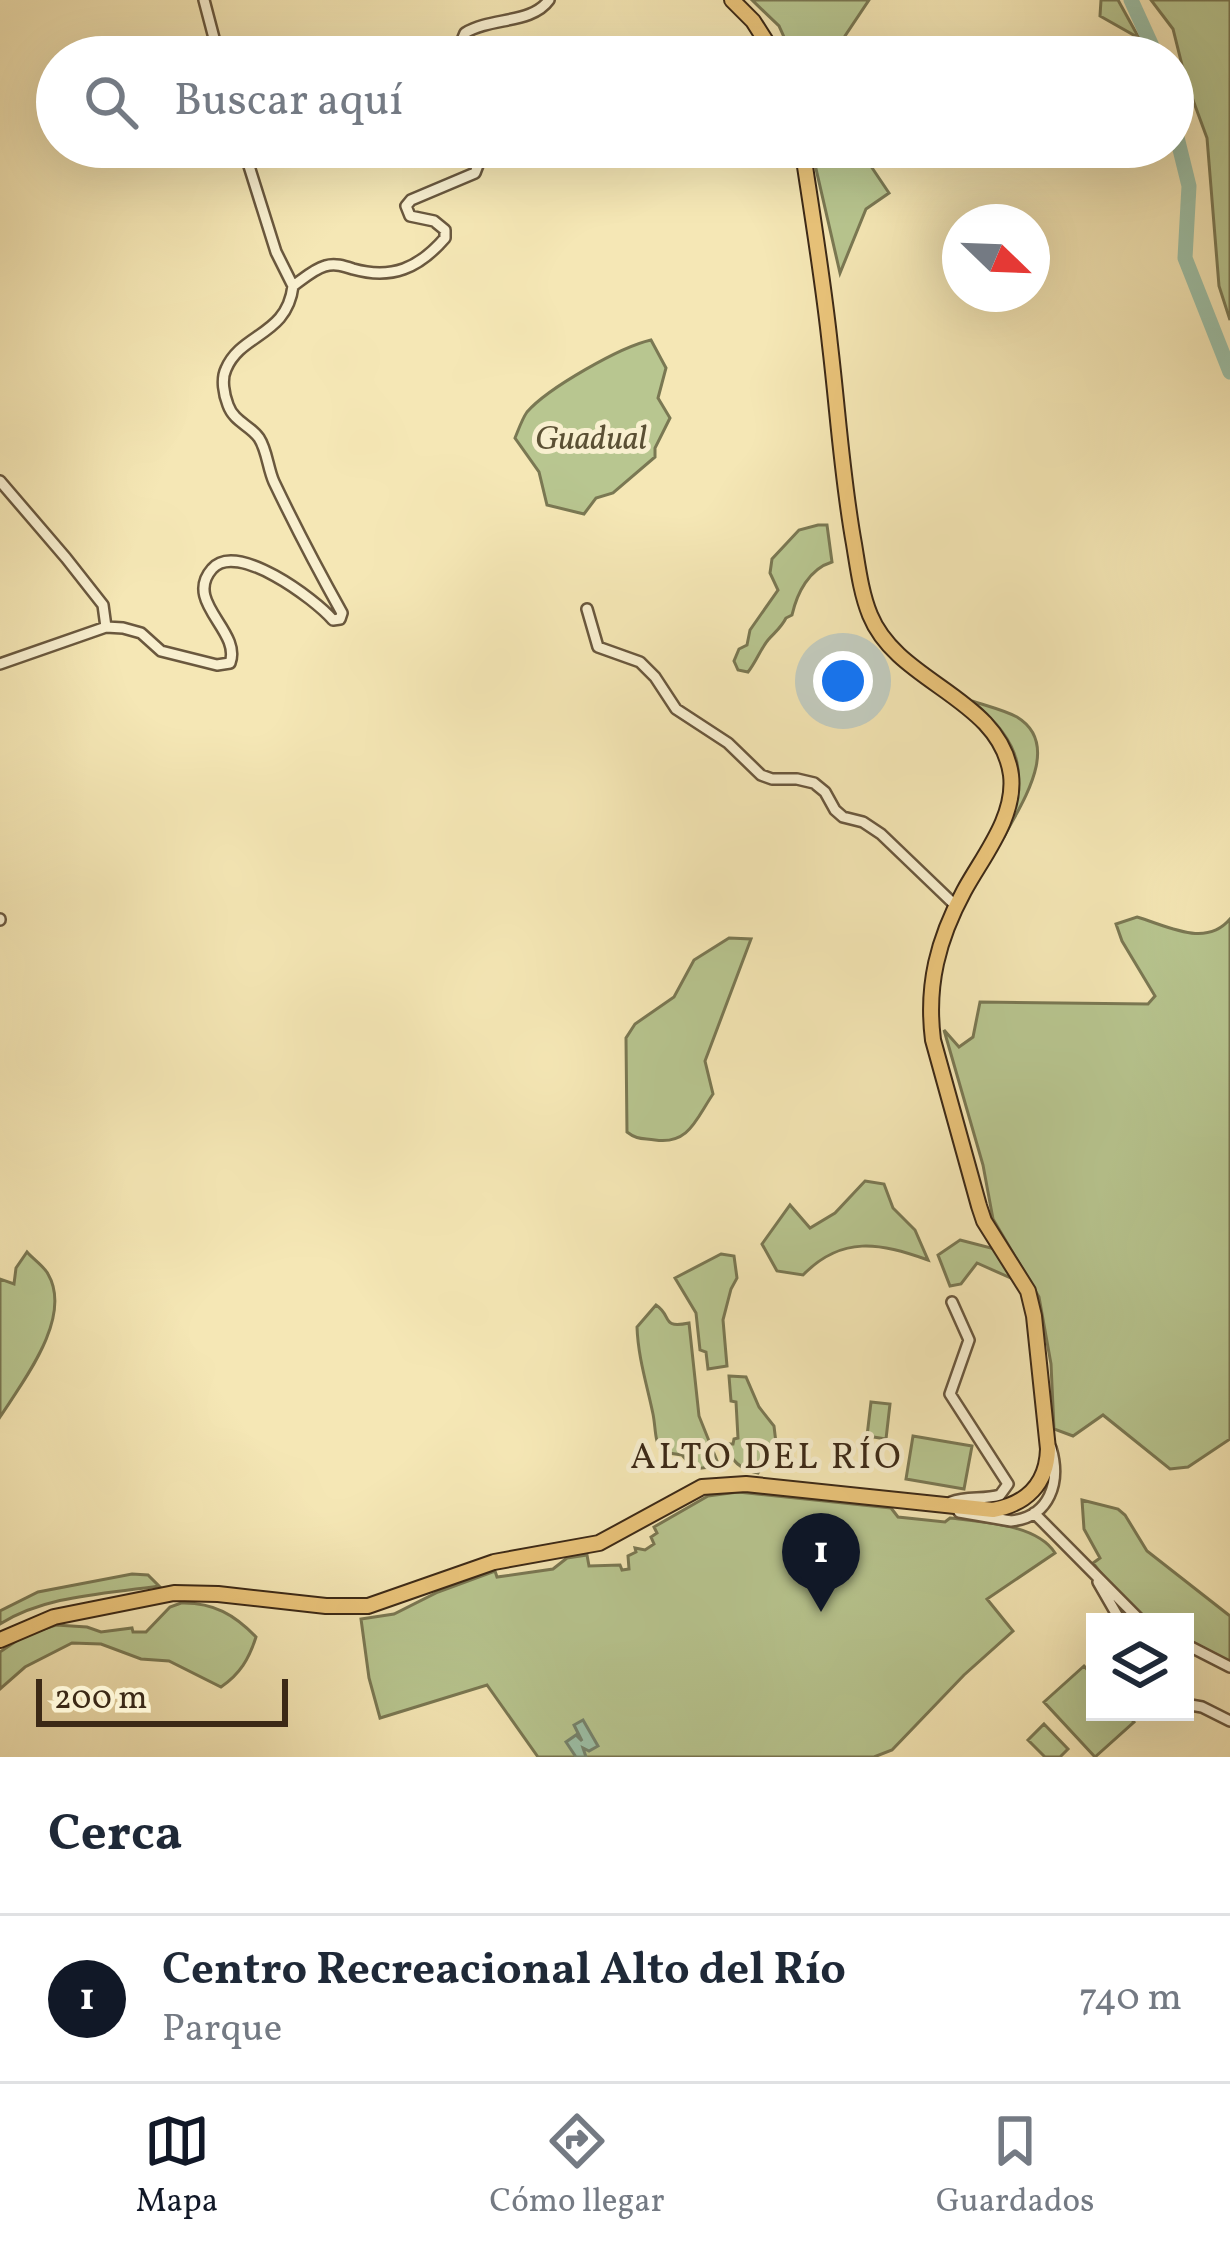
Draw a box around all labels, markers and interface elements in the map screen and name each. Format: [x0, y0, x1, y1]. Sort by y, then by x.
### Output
search box [36, 36, 1194, 168]
icon: search [78, 69, 144, 135]
text: Buscar aquí [174, 71, 403, 134]
north arrow [942, 204, 1050, 312]
park label: Guadual [535, 418, 647, 464]
your location [813, 651, 873, 711]
district label: ALTO DEL RÍO [630, 1434, 904, 1484]
pin: 1 [782, 1513, 860, 1612]
map controls [1086, 1613, 1194, 1721]
button: layers [1086, 1613, 1194, 1721]
scale bar [36, 1673, 288, 1726]
text: 200 m [54, 1677, 148, 1723]
text: Cerca [48, 1800, 183, 1871]
text: Centro Recreacional Alto del Río [162, 1940, 846, 2003]
text: 1 [79, 1972, 95, 2026]
text: 740 m [1079, 1972, 1182, 2026]
text: Parque [162, 2003, 282, 2057]
tab: Mapa [136, 2108, 218, 2226]
tab: Cómo llegar [490, 2108, 665, 2226]
tab: Guardados [936, 2108, 1094, 2226]

